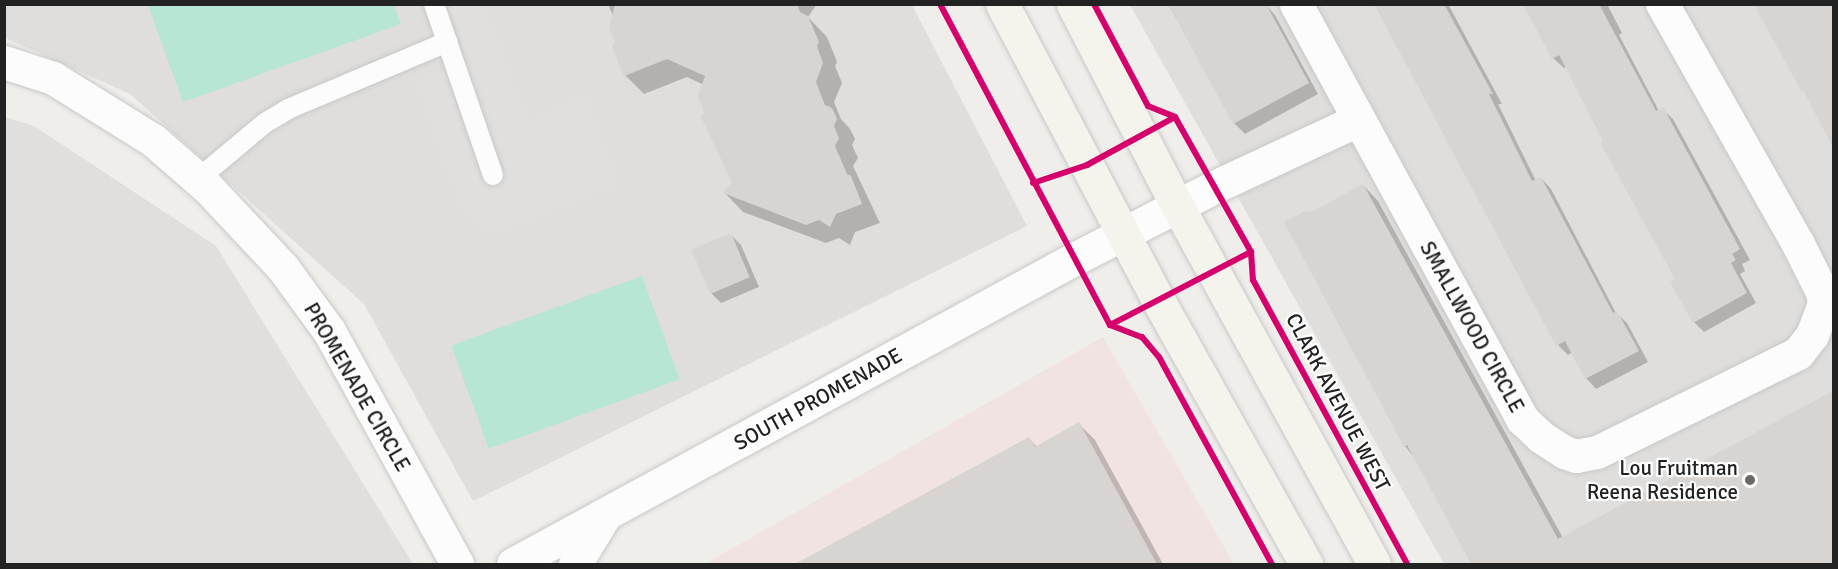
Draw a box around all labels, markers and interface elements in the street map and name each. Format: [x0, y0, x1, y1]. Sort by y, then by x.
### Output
street label: SMALLWOOD CIRCLE [1414, 237, 1530, 417]
street label: PROMENADE CIRCLE [298, 298, 416, 476]
street label: CLARK AVENUE WEST [1280, 309, 1396, 495]
street label: SOUTH PROMENADE [730, 342, 906, 456]
place label: Lou Fruitman Reena Residence [1587, 455, 1738, 505]
marker: Lou Fruitman Reena Residence [1743, 473, 1757, 487]

